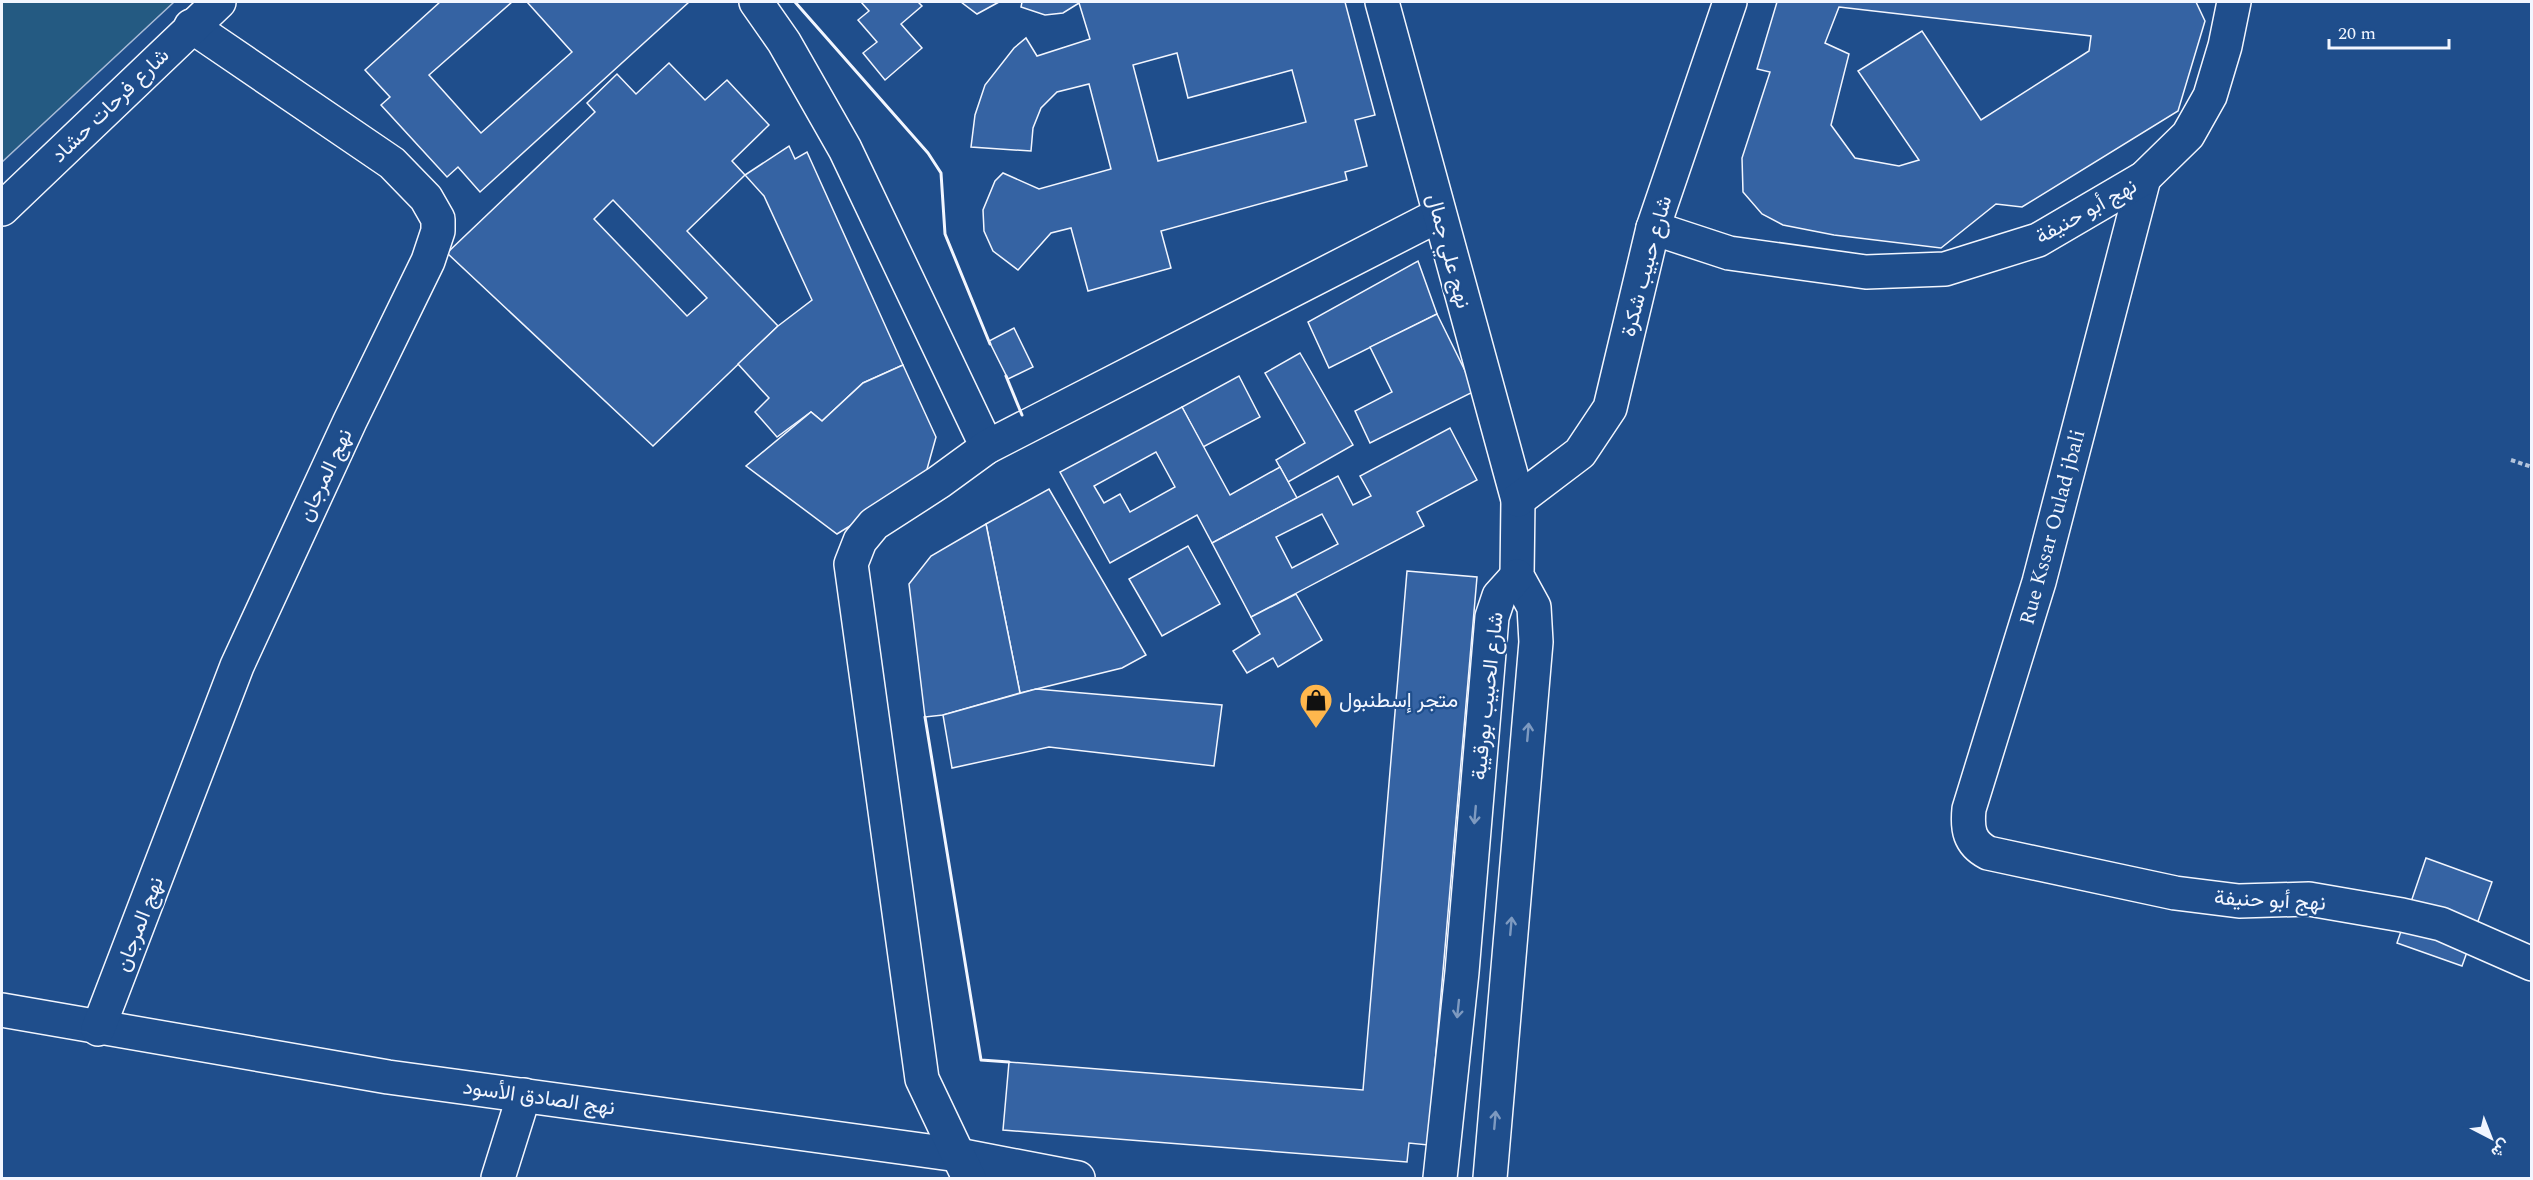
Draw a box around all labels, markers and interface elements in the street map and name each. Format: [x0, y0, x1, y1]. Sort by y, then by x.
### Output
scale bar [2329, 12, 2449, 50]
text: 20 m [2338, 20, 2376, 47]
street label: شارع فرحات حشاد [44, 41, 177, 171]
street label: نهج أبو حنيفة [2030, 171, 2143, 253]
street label: نهج علي جمال [1417, 190, 1479, 312]
street label: شارع حبيب شكرة [1613, 192, 1681, 340]
street label: نهج المرجان [290, 424, 361, 527]
street label: Rue Kssar Oulad jbali [2011, 426, 2094, 629]
street label: شارع الحبيب بورقيبة [1463, 610, 1513, 782]
shop icon: متجر إسطنبول [1298, 682, 1334, 729]
place label: متجر إسطنبول [1339, 685, 1458, 717]
one-way arrow [1523, 722, 1534, 742]
one-way arrow [1470, 804, 1481, 824]
street label: نهج المرجان [107, 872, 173, 976]
street label: نهج أبو حنيفة [2213, 882, 2327, 920]
one-way arrow [1506, 916, 1517, 936]
one-way arrow [1452, 999, 1463, 1018]
street label: نهج الصادق الأسود [461, 1071, 617, 1124]
north arrow [2461, 1108, 2521, 1168]
one-way arrow [1489, 1111, 1500, 1131]
text: ش [2485, 1133, 2516, 1164]

